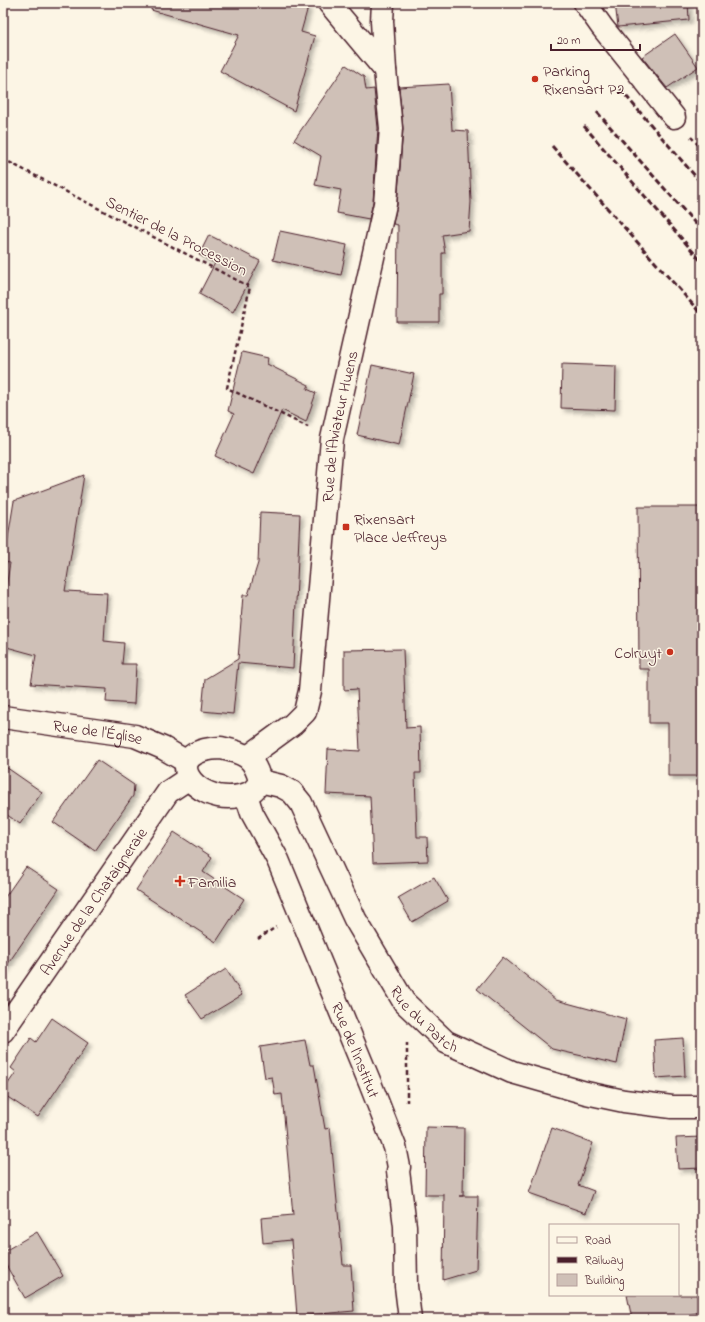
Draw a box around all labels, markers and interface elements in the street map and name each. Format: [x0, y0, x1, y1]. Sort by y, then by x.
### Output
scale bar [551, 26, 640, 52]
text: 20 m [557, 32, 580, 50]
place label: Parking Rixensart P2 [543, 60, 624, 102]
marker: Parking Rixensart P2 [530, 74, 540, 84]
street label: Sentier de la Procession [101, 191, 251, 283]
street label: Rue de l'Aviateur Huens [317, 349, 366, 503]
place label: Rixensart Place Jeffreys [354, 508, 447, 550]
marker: Rixensart Place Jeffreys [341, 522, 351, 532]
place label: Colruyt [614, 642, 663, 666]
marker: Colruyt [665, 647, 675, 657]
street label: Rue de l'Église [51, 714, 147, 752]
street label: Avenue de la Chataigneraie [35, 822, 155, 981]
place label: Familia [187, 871, 237, 895]
marker: Familia [175, 876, 185, 886]
street label: Rue du Patch [383, 982, 462, 1060]
street label: Rue de l'Institut [324, 999, 385, 1103]
legend [549, 1224, 679, 1296]
text: Road [585, 1232, 611, 1250]
text: Railway [585, 1252, 624, 1271]
text: Building [584, 1272, 624, 1291]

